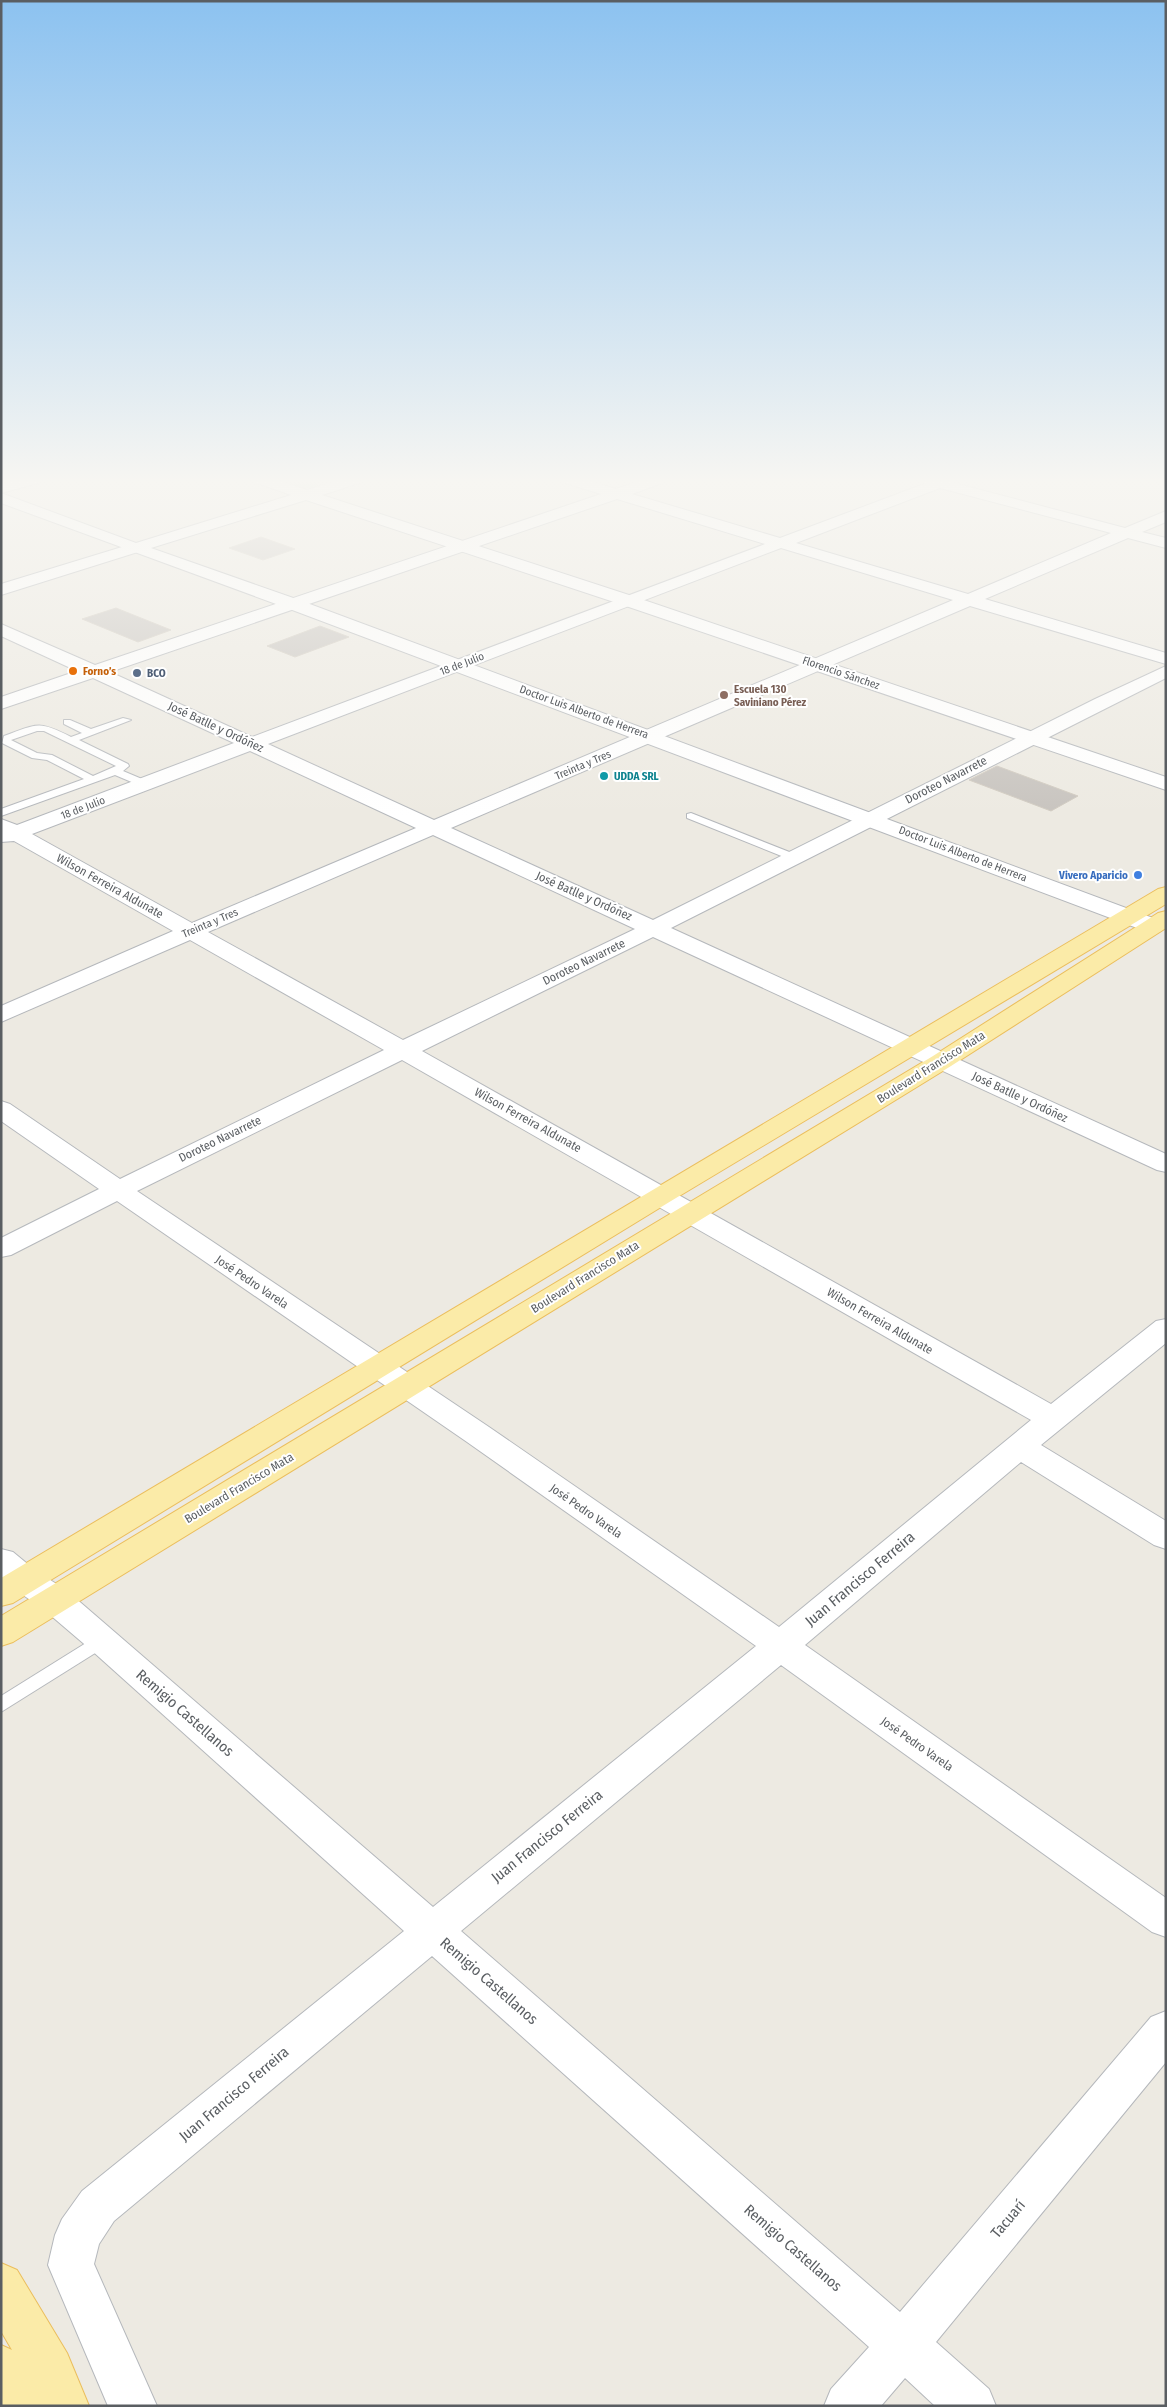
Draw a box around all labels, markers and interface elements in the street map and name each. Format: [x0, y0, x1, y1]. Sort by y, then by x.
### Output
street label: 18 de Julio [438, 650, 486, 678]
street label: Florencio Sánchez [801, 654, 882, 693]
marker: Forno’s [67, 665, 79, 677]
place label: Forno’s [83, 665, 116, 678]
marker: BCO [131, 667, 143, 679]
place label: BCO [147, 667, 166, 680]
street label: Doctor Luis Alberto de Herrera [518, 683, 650, 741]
place label: Escuela 130 Saviniano Pérez [734, 683, 806, 709]
marker: Escuela 130 Saviniano Pérez [718, 689, 730, 701]
street label: José Batlle y Ordóñez [166, 699, 266, 755]
street label: Treinta y Tres [553, 747, 613, 783]
street label: Doroteo Navarrete [903, 753, 989, 807]
marker: UDDA SRL [598, 770, 610, 782]
place label: UDDA SRL [614, 770, 660, 783]
street label: 18 de Julio [59, 794, 107, 822]
street label: Doctor Luis Alberto de Herrera [897, 823, 1029, 885]
street label: Wilson Ferreira Aldunate [54, 851, 166, 921]
street label: José Batlle y Ordóñez [534, 868, 635, 924]
place label: Vivero Aparicio [1058, 869, 1128, 882]
marker: Vivero Aparicio [1132, 869, 1144, 881]
street label: Treinta y Tres [180, 905, 240, 941]
street label: Doroteo Navarrete [541, 936, 628, 988]
street label: Boulevard Francisco Mata [874, 1028, 988, 1106]
street label: José Batlle y Ordóñez [970, 1069, 1070, 1125]
street label: Wilson Ferreira Aldunate [472, 1085, 584, 1155]
street label: Doroteo Navarrete [177, 1113, 264, 1165]
street label: Boulevard Francisco Mata [528, 1238, 642, 1316]
street label: José Pedro Varela [213, 1252, 291, 1312]
street label: Wilson Ferreira Aldunate [825, 1285, 936, 1357]
street label: Boulevard Francisco Mata [182, 1450, 296, 1526]
street label: José Pedro Varela [547, 1481, 625, 1541]
street label: Juan Francisco Ferreira [801, 1528, 919, 1630]
street label: Remigio Castellanos [132, 1666, 238, 1760]
street label: José Pedro Varela [878, 1714, 956, 1774]
street label: Juan Francisco Ferreira [488, 1786, 606, 1886]
street label: Remigio Castellanos [436, 1934, 542, 2028]
street label: Juan Francisco Ferreira [175, 2043, 293, 2145]
street label: Tacuarí [987, 2196, 1029, 2242]
street label: Remigio Castellanos [740, 2201, 846, 2295]

